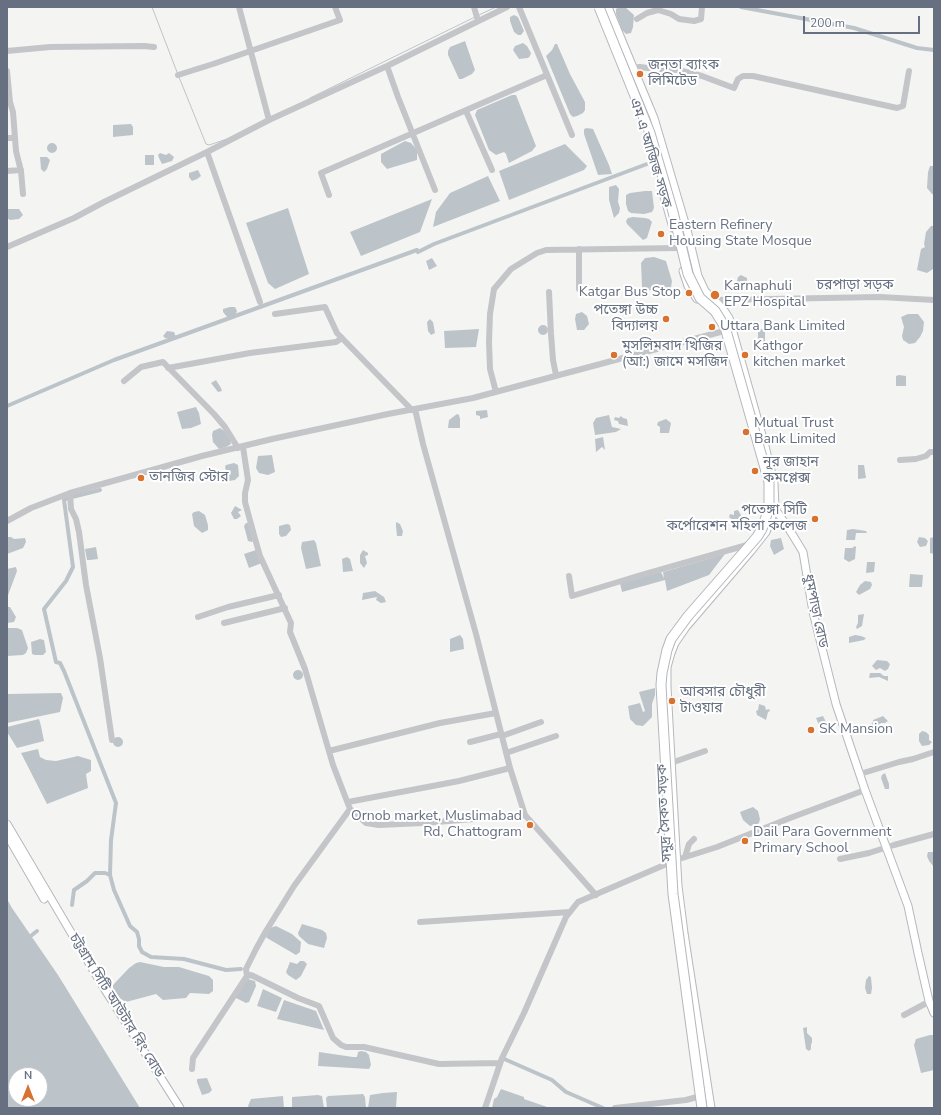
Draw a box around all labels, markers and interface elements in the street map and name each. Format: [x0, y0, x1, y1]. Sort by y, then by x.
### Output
scale bar [805, 8, 922, 34]
text: 200 m [810, 15, 845, 31]
place label: জনতা ব্যাংক লিমিটেড [648, 58, 719, 90]
marker: জনতা ব্যাংক লিমিটেড [635, 69, 645, 79]
street label: এম এ আজিজ সড়ক [625, 96, 675, 210]
place label: Eastern Refinery Housing State Mosque [669, 218, 812, 250]
marker: Eastern Refinery Housing State Mosque [656, 229, 666, 239]
street label: চরপাড়া সড়ক [817, 278, 893, 294]
place label: Karnaphuli EPZ Hospital [724, 279, 806, 312]
place label: Katgar Bus Stop [579, 285, 681, 301]
marker: Katgar Bus Stop [684, 288, 694, 298]
marker: Karnaphuli EPZ Hospital [709, 289, 721, 301]
place label: পতেঙ্গা উচ্চ বিদ্যালয় [593, 303, 658, 336]
marker: পতেঙ্গা উচ্চ বিদ্যালয় [661, 314, 671, 324]
place label: Uttara Bank Limited [720, 319, 845, 335]
marker: Uttara Bank Limited [707, 322, 717, 332]
place label: মুসলিমবাদ খিজির (আ:) জামে মসজিদ [622, 339, 728, 372]
place label: Kathgor kitchen market [753, 339, 845, 372]
marker: মুসলিমবাদ খিজির (আ:) জামে মসজিদ [609, 350, 619, 360]
marker: Kathgor kitchen market [740, 350, 750, 360]
place label: Mutual Trust Bank Limited [754, 416, 836, 448]
marker: Mutual Trust Bank Limited [741, 427, 751, 437]
place label: নূর জাহান কমপ্লেক্স [763, 455, 819, 488]
marker: নূর জাহান কমপ্লেক্স [750, 466, 760, 476]
place label: তানজির স্টোর [149, 470, 229, 486]
marker: তানজির স্টোর [136, 473, 146, 483]
place label: পতেঙ্গা সিটি কর্পোরেশন মহিলা কলেজ [667, 503, 807, 536]
marker: পতেঙ্গা সিটি কর্পোরেশন মহিলা কলেজ [810, 514, 820, 524]
street label: ধুমপাড়া রোড [799, 573, 831, 649]
place label: আবসার চৌধুরী টাওয়ার [680, 685, 766, 718]
marker: আবসার চৌধুরী টাওয়ার [667, 696, 677, 706]
place label: SK Mansion [819, 722, 893, 738]
marker: SK Mansion [806, 725, 816, 735]
street label: সমুদ্র সৈকত সড়ক [654, 764, 676, 862]
place label: Ornob market, Muslimabad Rd, Chattogram [351, 809, 522, 842]
marker: Ornob market, Muslimabad Rd, Chattogram [525, 820, 535, 830]
place label: Dail Para Government Primary School [753, 825, 891, 858]
marker: Dail Para Government Primary School [740, 836, 750, 846]
street label: চট্টগ্রাম সিটি আউটার রিং রোড [65, 931, 167, 1081]
north arrow [8, 1067, 48, 1107]
text: N [24, 1068, 32, 1083]

